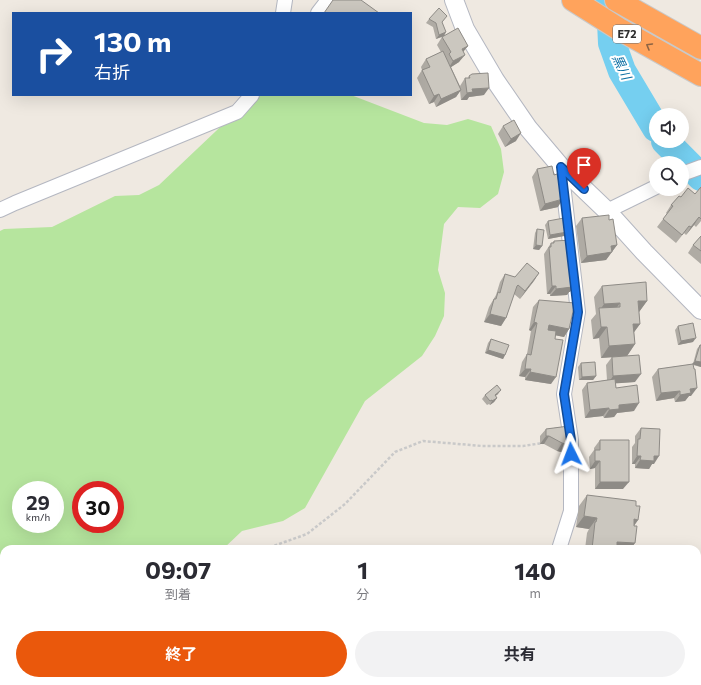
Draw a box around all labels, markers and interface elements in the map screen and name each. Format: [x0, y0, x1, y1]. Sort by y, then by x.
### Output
text: 130 m [94, 24, 171, 58]
road number: E72 [613, 25, 641, 43]
icon: right [28, 28, 80, 80]
one-way arrow [646, 44, 653, 51]
water label: 黒川 [609, 52, 636, 84]
text: 右折 [94, 61, 130, 83]
map controls [649, 108, 689, 196]
button: sound [649, 108, 689, 148]
pin [567, 148, 601, 189]
icon: arrive [573, 154, 595, 176]
button: search [649, 156, 689, 196]
position arrow [550, 433, 592, 475]
speed limit sign: 30 [72, 481, 124, 533]
text: 29 [26, 490, 50, 514]
text: km/h [26, 511, 50, 523]
text: 09:07 [145, 555, 211, 584]
text: 1 [357, 555, 368, 584]
text: 140 [514, 556, 556, 585]
text: m [529, 585, 541, 601]
text: 到着 [165, 586, 191, 602]
text: 分 [356, 586, 369, 602]
button: 終了 [16, 631, 347, 677]
button: 共有 [355, 631, 685, 677]

